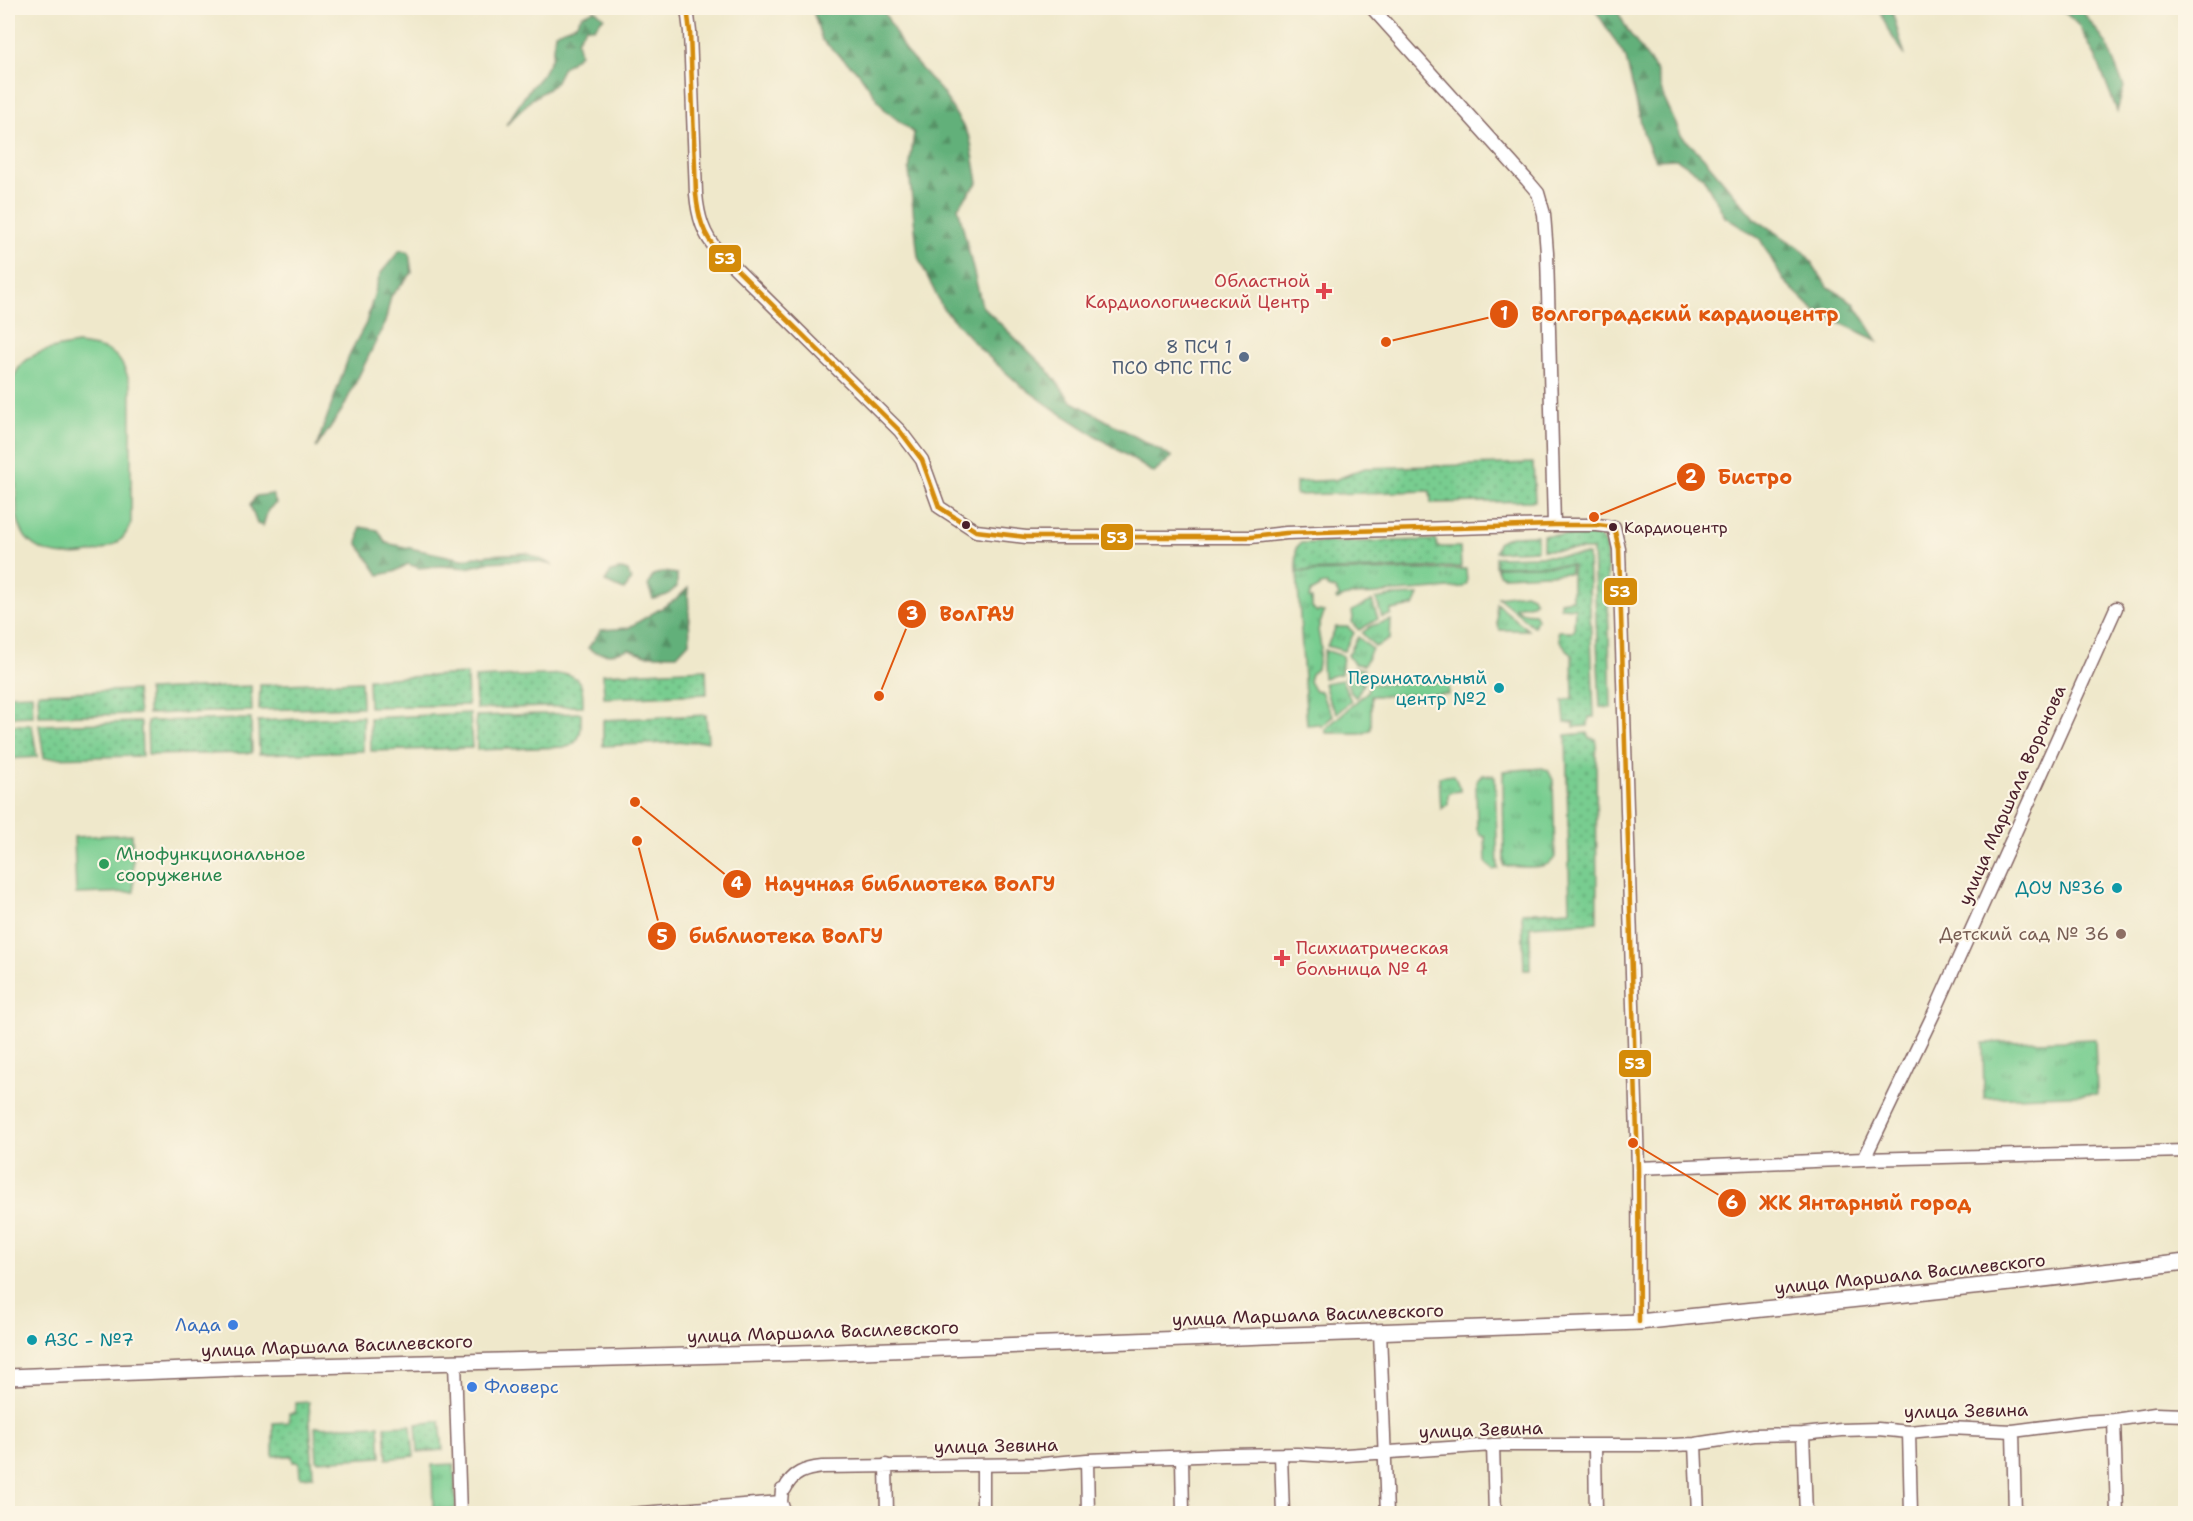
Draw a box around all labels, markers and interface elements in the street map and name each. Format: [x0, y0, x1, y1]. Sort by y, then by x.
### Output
line badge: 53 [708, 244, 742, 273]
text: 53 [715, 248, 735, 269]
place label: Областной Кардиологический Центр [1085, 269, 1310, 314]
marker: Областной Кардиологический Центр [1315, 282, 1333, 300]
callout: Волгоградский кардиоцентр [1489, 295, 1850, 333]
text: Волгоградский кардиоцентр [1531, 301, 1839, 327]
text: 1 [1500, 302, 1508, 326]
place label: 8 ПСЧ 1 ПСО ФПС ГПС [1112, 335, 1232, 380]
marker: 8 ПСЧ 1 ПСО ФПС ГПС [1237, 350, 1251, 364]
callout: Бистро [1676, 458, 1804, 496]
text: Бистро [1718, 464, 1792, 490]
text: 2 [1685, 465, 1698, 489]
place label: Кардиоцентр [1624, 517, 1728, 538]
unlabelled marker [960, 519, 972, 531]
marker: Кардиоцентр [1607, 521, 1619, 533]
line badge: 53 [1100, 523, 1134, 551]
text: 53 [1107, 527, 1127, 548]
line badge: 53 [1603, 577, 1638, 606]
text: 53 [1610, 581, 1630, 602]
callout: ВолГАУ [897, 595, 1026, 633]
text: ВолГАУ [940, 601, 1014, 627]
text: 3 [906, 602, 918, 626]
place label: Перинатальный центр №2 [1348, 666, 1487, 711]
marker: Перинатальный центр №2 [1492, 681, 1506, 695]
street label: улица Маршала Воронова [1953, 681, 2071, 909]
place label: Мнофункциональное сооружение [116, 842, 306, 887]
marker: Мнофункциональное сооружение [97, 857, 111, 871]
callout: Научная библиотека ВолГУ [722, 865, 1067, 903]
text: Научная библиотека ВолГУ [765, 871, 1055, 897]
text: 4 [731, 872, 744, 896]
place label: ДОУ №36 [2015, 876, 2105, 900]
marker: ДОУ №36 [2110, 881, 2124, 895]
callout: библиотека ВолГУ [647, 917, 895, 955]
place label: Детский сад № 36 [1939, 922, 2109, 946]
text: библиотека ВолГУ [689, 923, 883, 949]
text: 5 [656, 925, 668, 949]
marker: Детский сад № 36 [2114, 927, 2128, 941]
place label: Психиатрическая больница № 4 [1296, 936, 1449, 981]
marker: Психиатрическая больница № 4 [1273, 949, 1291, 967]
line badge: 53 [1618, 1049, 1652, 1078]
text: 53 [1625, 1053, 1645, 1074]
callout: ЖК Янтарный город [1717, 1184, 1983, 1222]
text: ЖК Янтарный город [1759, 1190, 1971, 1216]
text: 6 [1726, 1191, 1738, 1215]
street label: улица Маршала Василевского [1773, 1248, 2047, 1300]
street label: улица Маршала Василевского [1172, 1298, 1444, 1332]
place label: Лада [175, 1313, 221, 1337]
street label: улица Маршала Василевского [687, 1315, 959, 1349]
marker: Лада [226, 1318, 240, 1332]
place label: АЗС - №7 [44, 1328, 134, 1352]
street label: улица Маршала Василевского [201, 1329, 473, 1363]
marker: АЗС - №7 [25, 1333, 39, 1347]
place label: Фловерс [484, 1375, 559, 1399]
marker: Фловерс [465, 1380, 479, 1394]
street label: улица Зевина [1904, 1398, 2028, 1424]
street label: улица Зевина [1418, 1416, 1544, 1444]
street label: улица Зевина [934, 1433, 1058, 1459]

